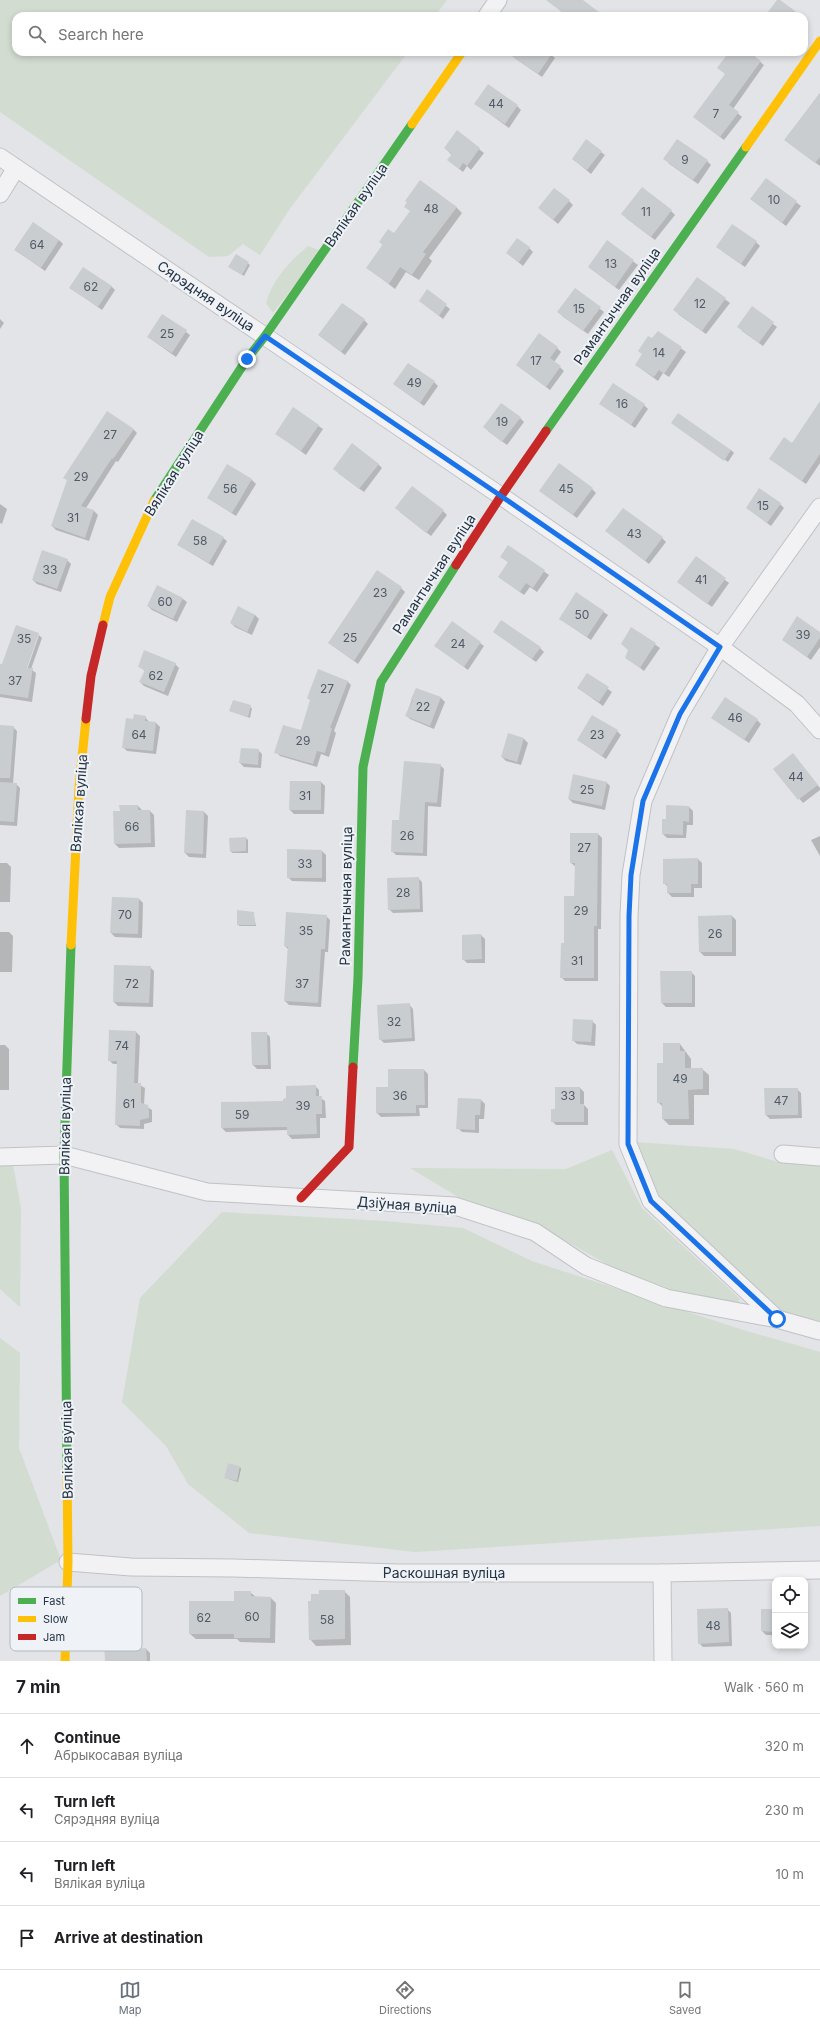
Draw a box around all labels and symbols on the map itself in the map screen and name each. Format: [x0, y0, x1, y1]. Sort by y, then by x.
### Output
house number: 44 [488, 96, 504, 111]
house number: 7 [713, 106, 720, 121]
house number: 9 [681, 152, 689, 167]
street label: Вялікая вуліца [320, 160, 391, 250]
house number: 10 [768, 192, 780, 207]
house number: 48 [423, 201, 439, 216]
house number: 11 [641, 204, 651, 219]
house number: 64 [29, 237, 45, 252]
street label: Рамантычная вуліца [570, 244, 664, 368]
house number: 13 [605, 256, 617, 271]
street label: Сярэдняя вуліца [154, 257, 258, 334]
house number: 62 [84, 279, 98, 294]
house number: 12 [694, 296, 706, 311]
house number: 15 [573, 301, 585, 316]
house number: 25 [160, 326, 174, 341]
house number: 14 [653, 345, 666, 360]
route end [238, 350, 256, 368]
house number: 17 [530, 353, 542, 368]
house number: 49 [406, 375, 422, 390]
house number: 16 [616, 396, 628, 411]
house number: 19 [496, 414, 508, 429]
house number: 27 [103, 427, 117, 442]
street label: Вялікая вуліца [140, 427, 207, 519]
house number: 29 [74, 469, 88, 484]
house number: 56 [223, 481, 237, 496]
house number: 45 [558, 481, 574, 496]
house number: 15 [757, 498, 769, 513]
house number: 31 [67, 510, 79, 525]
street label: Рамантычная вуліца [388, 511, 479, 637]
house number: 43 [626, 526, 642, 541]
house number: 58 [193, 533, 207, 548]
house number: 33 [43, 562, 57, 577]
house number: 41 [695, 572, 707, 587]
house number: 23 [373, 585, 387, 600]
house number: 60 [157, 594, 173, 609]
house number: 50 [575, 607, 589, 622]
house number: 39 [796, 627, 810, 642]
house number: 25 [343, 630, 357, 645]
house number: 35 [17, 631, 31, 646]
house number: 24 [451, 636, 466, 651]
house number: 62 [149, 668, 163, 683]
house number: 37 [8, 673, 22, 688]
house number: 27 [320, 681, 334, 696]
house number: 22 [416, 699, 430, 714]
house number: 46 [727, 710, 743, 725]
house number: 64 [131, 727, 147, 742]
house number: 23 [590, 727, 604, 742]
house number: 29 [296, 733, 310, 748]
street label: Вялікая вуліца [67, 753, 90, 853]
house number: 44 [788, 769, 804, 784]
house number: 25 [580, 782, 594, 797]
house number: 31 [299, 788, 311, 803]
house number: 66 [125, 819, 139, 834]
street label: Рамантычная вуліца [336, 826, 355, 966]
house number: 26 [400, 828, 414, 843]
house number: 27 [577, 840, 591, 855]
house number: 33 [298, 856, 312, 871]
house number: 28 [396, 885, 410, 900]
house number: 29 [574, 903, 588, 918]
house number: 70 [118, 907, 132, 922]
house number: 35 [299, 923, 313, 938]
house number: 26 [708, 926, 722, 941]
house number: 31 [571, 953, 583, 968]
house number: 72 [125, 976, 139, 991]
house number: 37 [295, 976, 309, 991]
house number: 32 [387, 1014, 401, 1029]
house number: 74 [115, 1038, 129, 1053]
house number: 49 [672, 1071, 688, 1086]
street label: Вялікая вуліца [55, 1077, 74, 1175]
house number: 36 [393, 1088, 407, 1103]
house number: 33 [561, 1088, 575, 1103]
house number: 47 [774, 1093, 788, 1108]
house number: 61 [123, 1096, 135, 1111]
house number: 39 [296, 1098, 310, 1113]
house number: 59 [235, 1107, 249, 1122]
street label: Дзіўная вуліца [356, 1193, 458, 1216]
route start [768, 1310, 786, 1328]
street label: Вялікая вуліца [57, 1401, 76, 1499]
street label: Раскошная вуліца [383, 1564, 505, 1581]
legend [10, 1587, 142, 1651]
text: Fast [43, 1594, 65, 1608]
house number: 60 [244, 1609, 260, 1624]
house number: 62 [197, 1610, 211, 1625]
text: Slow [43, 1612, 68, 1626]
house number: 58 [320, 1612, 334, 1627]
house number: 48 [705, 1618, 721, 1633]
text: Jam [43, 1630, 65, 1644]

